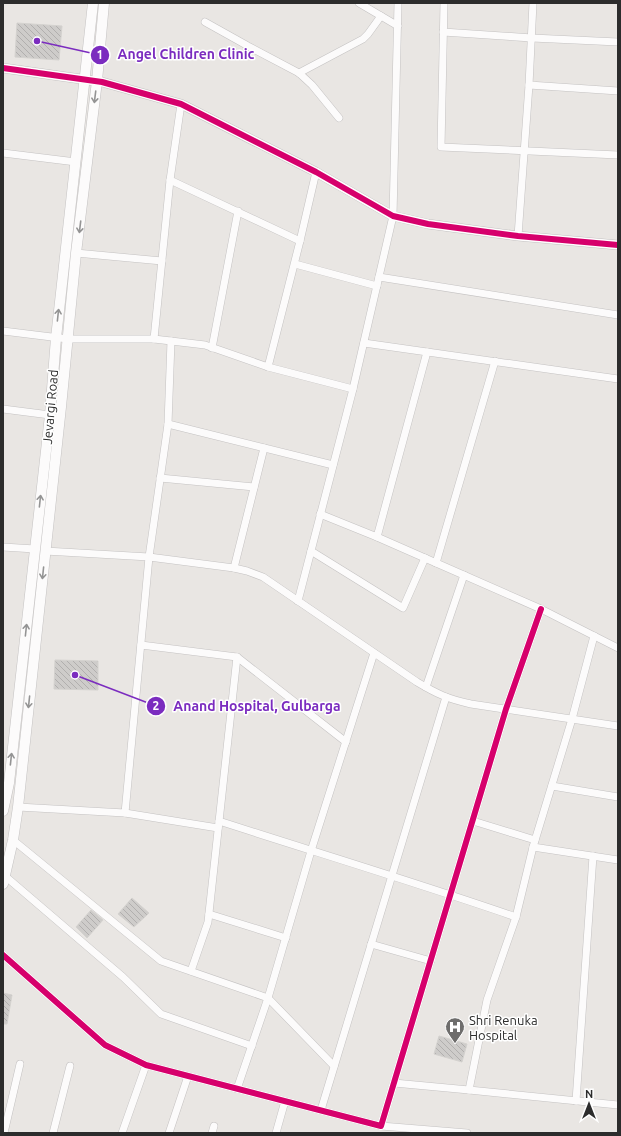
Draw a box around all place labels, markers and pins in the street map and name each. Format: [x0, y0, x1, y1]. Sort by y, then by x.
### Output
callout: Angel Children Clinic [90, 42, 263, 68]
callout: Anand Hospital, Gulbarga [146, 693, 349, 719]
place label: Shri Renuka Hospital [469, 1013, 538, 1042]
hospital icon: Shri Renuka Hospital [444, 1016, 466, 1044]

